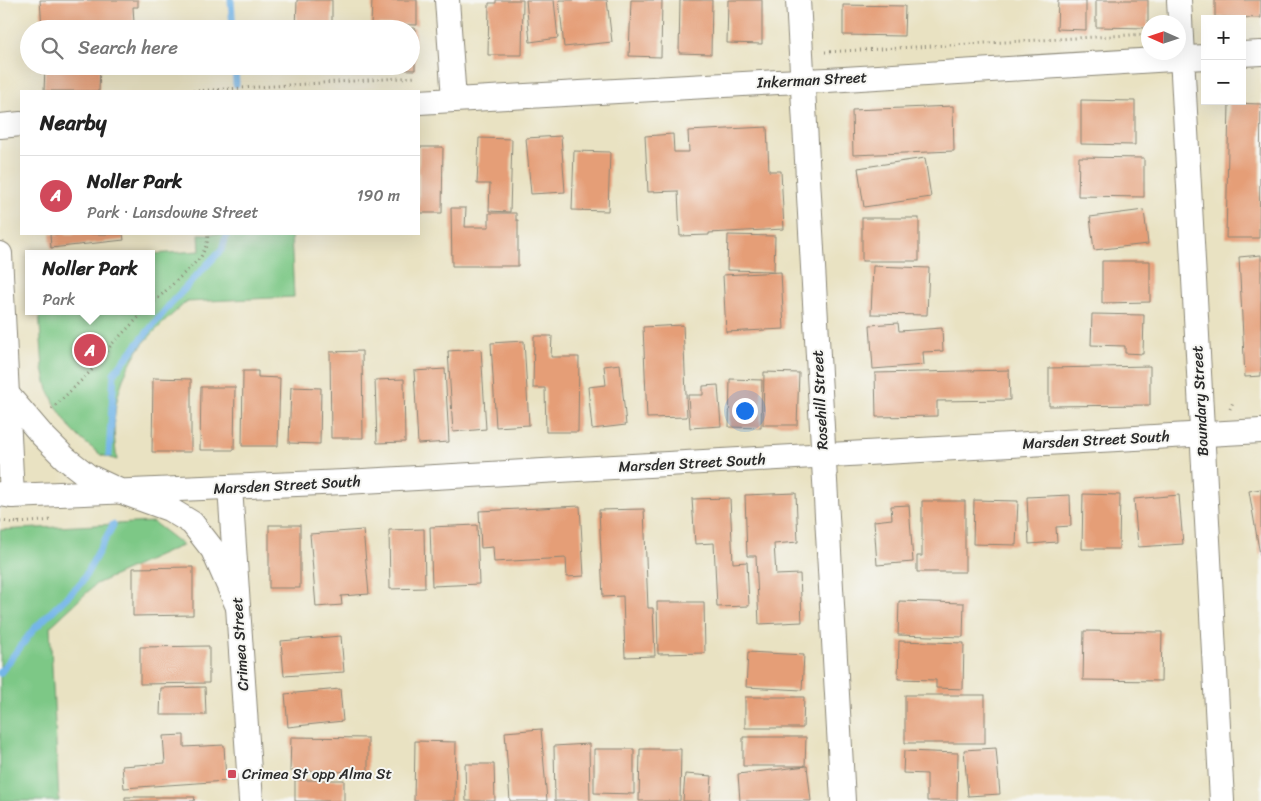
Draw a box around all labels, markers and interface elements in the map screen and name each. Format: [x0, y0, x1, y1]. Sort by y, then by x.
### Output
north arrow [1141, 15, 1186, 60]
map controls [1201, 15, 1246, 105]
button: + [1201, 15, 1246, 60]
search box [20, 20, 420, 75]
text: Search here [78, 31, 178, 64]
icon: search [38, 34, 66, 62]
button: − [1201, 60, 1246, 105]
street label: Inkerman Street [755, 64, 868, 96]
text: Nearby [40, 104, 106, 142]
text: Noller Park [87, 165, 182, 198]
text: A [51, 181, 61, 210]
text: 190 m [357, 181, 400, 210]
text: Park · Lansdowne Street [87, 198, 258, 227]
popup [25, 250, 155, 315]
text: Noller Park [42, 252, 138, 285]
text: Park [42, 285, 75, 314]
pin: A [74, 331, 106, 369]
street label: Boundary Street [1184, 345, 1216, 457]
street label: Rosehill Street [804, 349, 836, 451]
your location [732, 398, 758, 424]
street label: Marsden Street South [1022, 423, 1170, 457]
street label: Marsden Street South [618, 446, 766, 480]
street label: Marsden Street South [213, 468, 361, 502]
street label: Crimea Street [224, 596, 256, 692]
place label: Crimea St opp Alma St [242, 761, 393, 787]
marker: Crimea St opp Alma St [226, 768, 238, 780]

